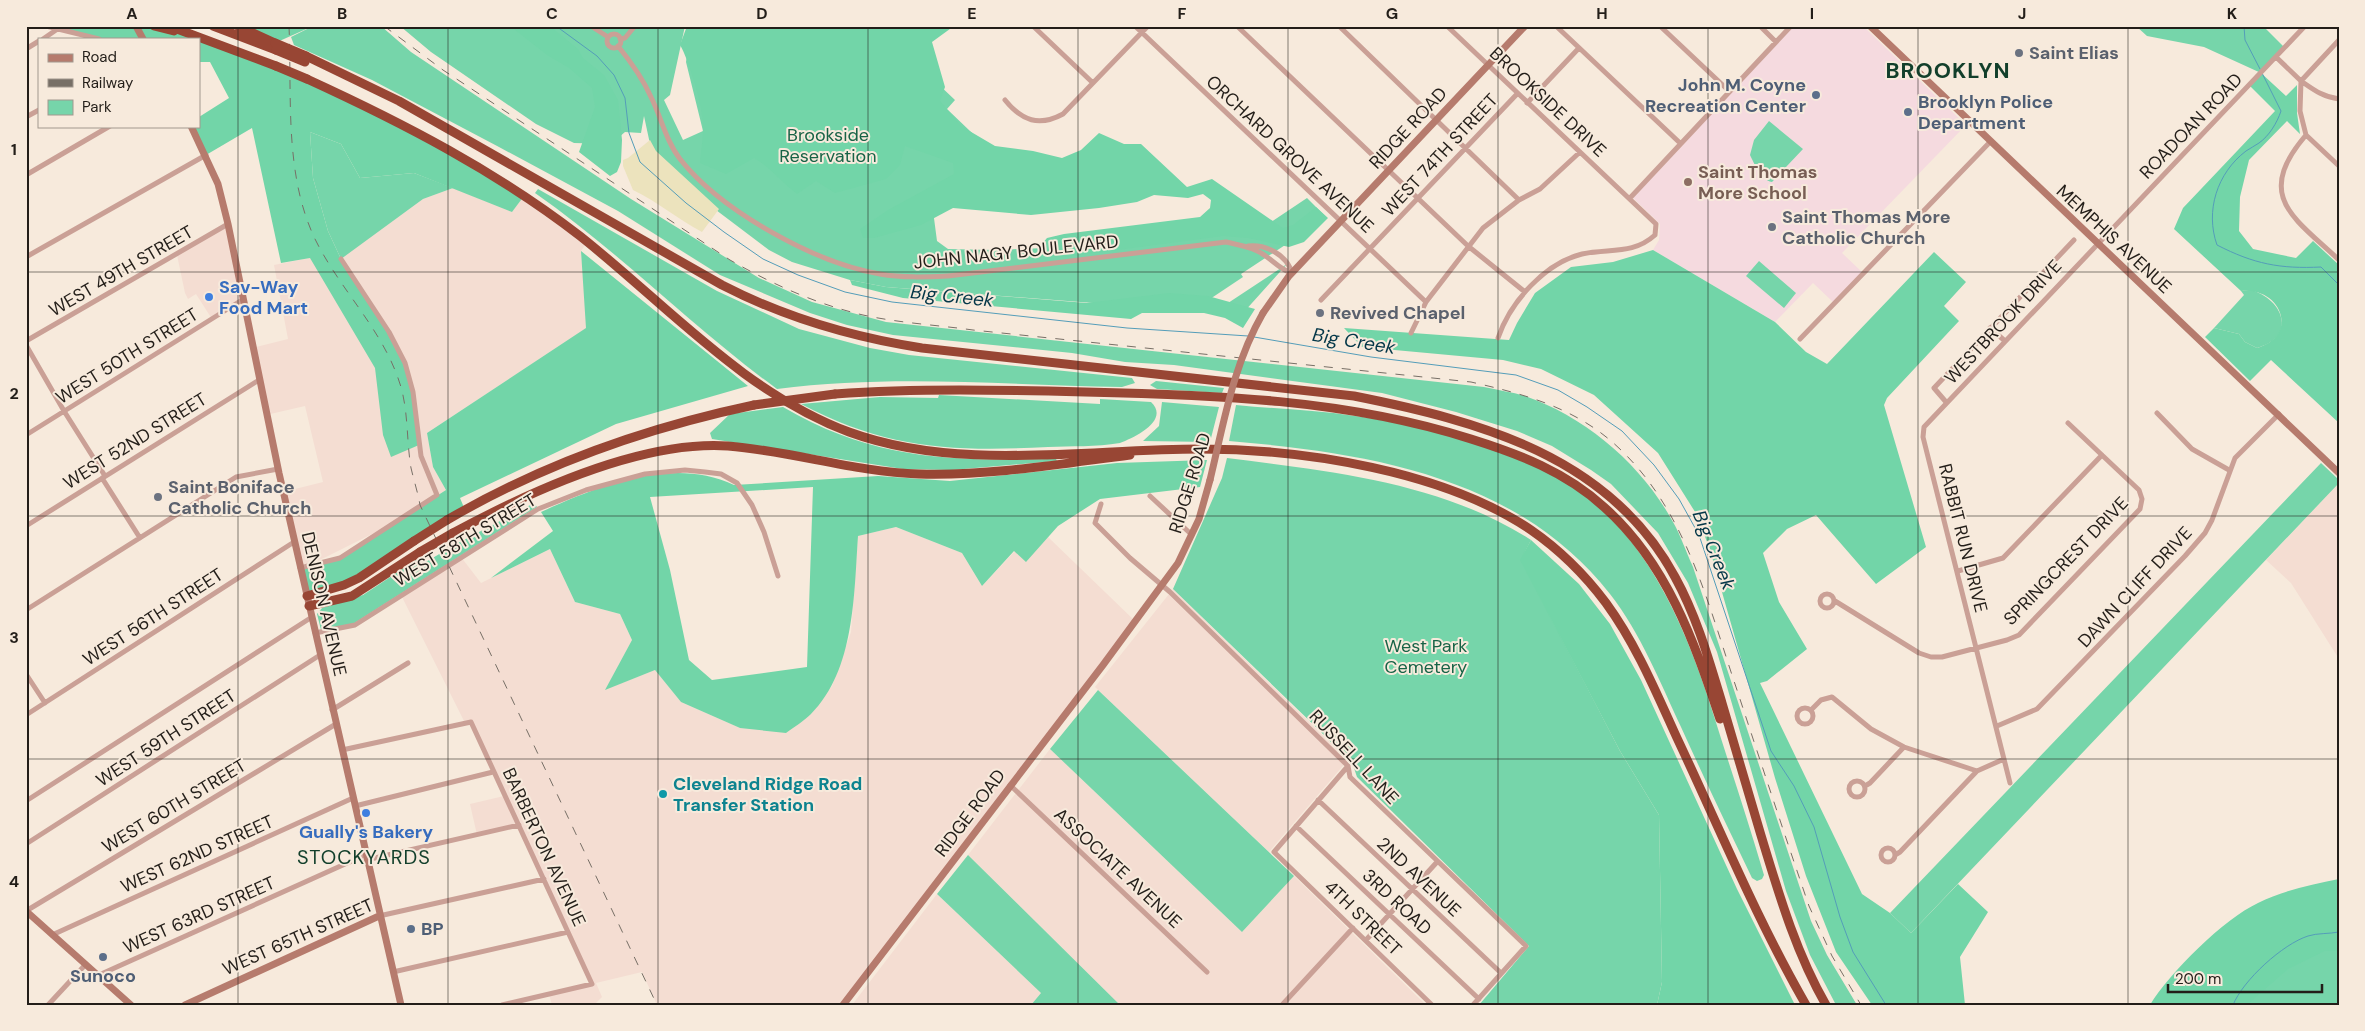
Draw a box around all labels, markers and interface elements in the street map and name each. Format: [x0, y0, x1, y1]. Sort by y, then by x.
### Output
text: A [126, 3, 138, 24]
text: B [337, 3, 347, 24]
text: C [546, 3, 558, 24]
text: D [756, 3, 768, 24]
text: E [967, 3, 977, 24]
text: F [1178, 3, 1187, 24]
text: G [1386, 3, 1398, 24]
text: H [1596, 3, 1608, 24]
text: I [1810, 3, 1814, 24]
text: J [2018, 3, 2026, 24]
text: K [2227, 3, 2238, 24]
legend [38, 38, 200, 128]
place label: Saint Elias [2029, 41, 2119, 65]
street label: BROOKSIDE DRIVE [1484, 42, 1612, 162]
text: Road [82, 47, 117, 67]
marker: Saint Elias [2013, 47, 2025, 59]
district label: BROOKLYN [1886, 56, 2010, 85]
street label: ROADOAN ROAD [2134, 68, 2248, 184]
street label: ORCHARD GROVE AVENUE [1201, 70, 1379, 238]
text: Railway [82, 73, 134, 93]
place label: John M. Coyne Recreation Center [1645, 73, 1806, 118]
street label: RIDGE ROAD [1364, 82, 1452, 174]
street label: WEST 74TH STREET [1377, 88, 1503, 222]
marker: John M. Coyne Recreation Center [1810, 89, 1822, 101]
place label: Brooklyn Police Department [1918, 90, 2053, 135]
text: Park [82, 97, 112, 117]
marker: Brooklyn Police Department [1902, 106, 1914, 118]
park label: Brookside Reservation [779, 123, 877, 168]
text: 1 [11, 139, 17, 160]
place label: Saint Thomas More School [1698, 160, 1817, 205]
marker: Saint Thomas More School [1682, 176, 1694, 188]
street label: MEMPHIS AVENUE [2051, 179, 2177, 299]
place label: Saint Thomas More Catholic Church [1782, 205, 1951, 250]
street label: WEST 49TH STREET [45, 220, 197, 322]
marker: Saint Thomas More Catholic Church [1766, 221, 1778, 233]
street label: JOHN NAGY BOULEVARD [912, 229, 1120, 275]
street label: WESTBROOK DRIVE [1939, 255, 2067, 389]
place label: Sav-Way Food Mart [219, 275, 308, 320]
water label: Big Creek [909, 279, 995, 313]
marker: Sav-Way Food Mart [203, 291, 215, 303]
place label: Revived Chapel [1330, 301, 1465, 325]
street label: WEST 50TH STREET [51, 302, 203, 410]
marker: Revived Chapel [1314, 307, 1326, 319]
water label: Big Creek [1311, 322, 1398, 360]
text: 2 [9, 383, 19, 404]
street label: WEST 52ND STREET [59, 387, 211, 495]
street label: RIDGE ROAD [1163, 430, 1217, 536]
street label: RABBIT RUN DRIVE [1933, 461, 1993, 615]
place label: Saint Boniface Catholic Church [168, 475, 311, 520]
street label: WEST 58TH STREET [389, 488, 541, 592]
marker: Saint Boniface Catholic Church [152, 491, 164, 503]
street label: SPRINGCREST DRIVE [1998, 491, 2134, 631]
water label: Big Creek [1687, 506, 1741, 594]
street label: DAWN CLIFF DRIVE [2073, 521, 2197, 653]
street label: DENISON AVENUE [296, 529, 352, 679]
street label: WEST 56TH STREET [78, 563, 228, 671]
text: 3 [9, 627, 19, 648]
park label: West Park Cemetery [1385, 634, 1467, 679]
street label: WEST 59TH STREET [91, 684, 241, 792]
street label: RUSSELL LANE [1304, 704, 1404, 810]
street label: WEST 60TH STREET [97, 753, 251, 859]
street label: BARBERTON AVENUE [497, 764, 591, 930]
street label: RIDGE ROAD [929, 764, 1011, 862]
place label: Cleveland Ridge Road Transfer Station [673, 772, 862, 817]
marker: Cleveland Ridge Road Transfer Station [657, 788, 669, 800]
street label: ASSOCIATE AVENUE [1049, 803, 1187, 933]
marker: Gually's Bakery [360, 807, 372, 819]
street label: WEST 62ND STREET [117, 810, 277, 898]
place label: Gually's Bakery [299, 820, 433, 844]
street label: 2ND AVENUE [1372, 832, 1466, 922]
district label: STOCKYARDS [297, 844, 431, 870]
street label: 3RD ROAD [1357, 864, 1437, 940]
text: 4 [9, 871, 19, 892]
street label: WEST 63RD STREET [119, 871, 279, 959]
street label: 4TH STREET [1319, 875, 1407, 961]
street label: WEST 65TH STREET [219, 893, 377, 981]
place label: BP [421, 917, 444, 941]
marker: BP [405, 923, 417, 935]
marker: Sunoco [97, 951, 109, 963]
scale bar [2168, 961, 2321, 993]
place label: Sunoco [70, 964, 136, 988]
text: 200 m [2175, 969, 2221, 989]

